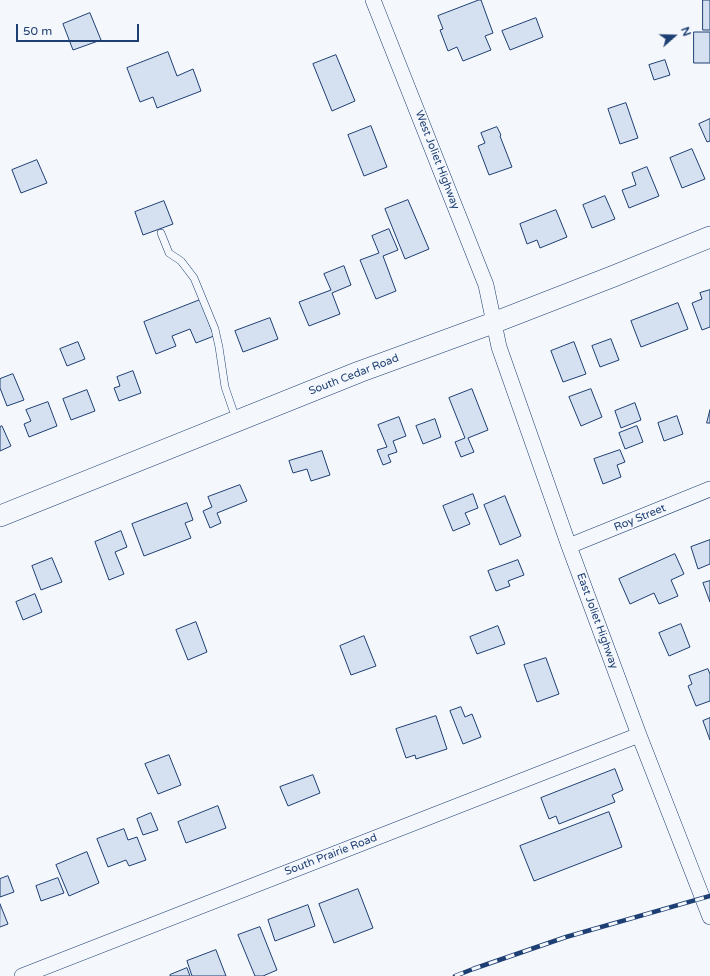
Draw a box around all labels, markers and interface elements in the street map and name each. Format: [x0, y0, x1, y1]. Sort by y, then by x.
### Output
scale bar [18, 16, 141, 42]
north arrow [654, 16, 694, 56]
text: 50 m [23, 24, 52, 38]
text: N [678, 25, 693, 38]
street label: West Joliet Highway [412, 109, 462, 211]
street label: South Cedar Road [307, 352, 401, 398]
street label: Roy Street [612, 502, 668, 534]
street label: East Joliet Highway [574, 571, 620, 671]
street label: South Prairie Road [283, 831, 379, 879]

